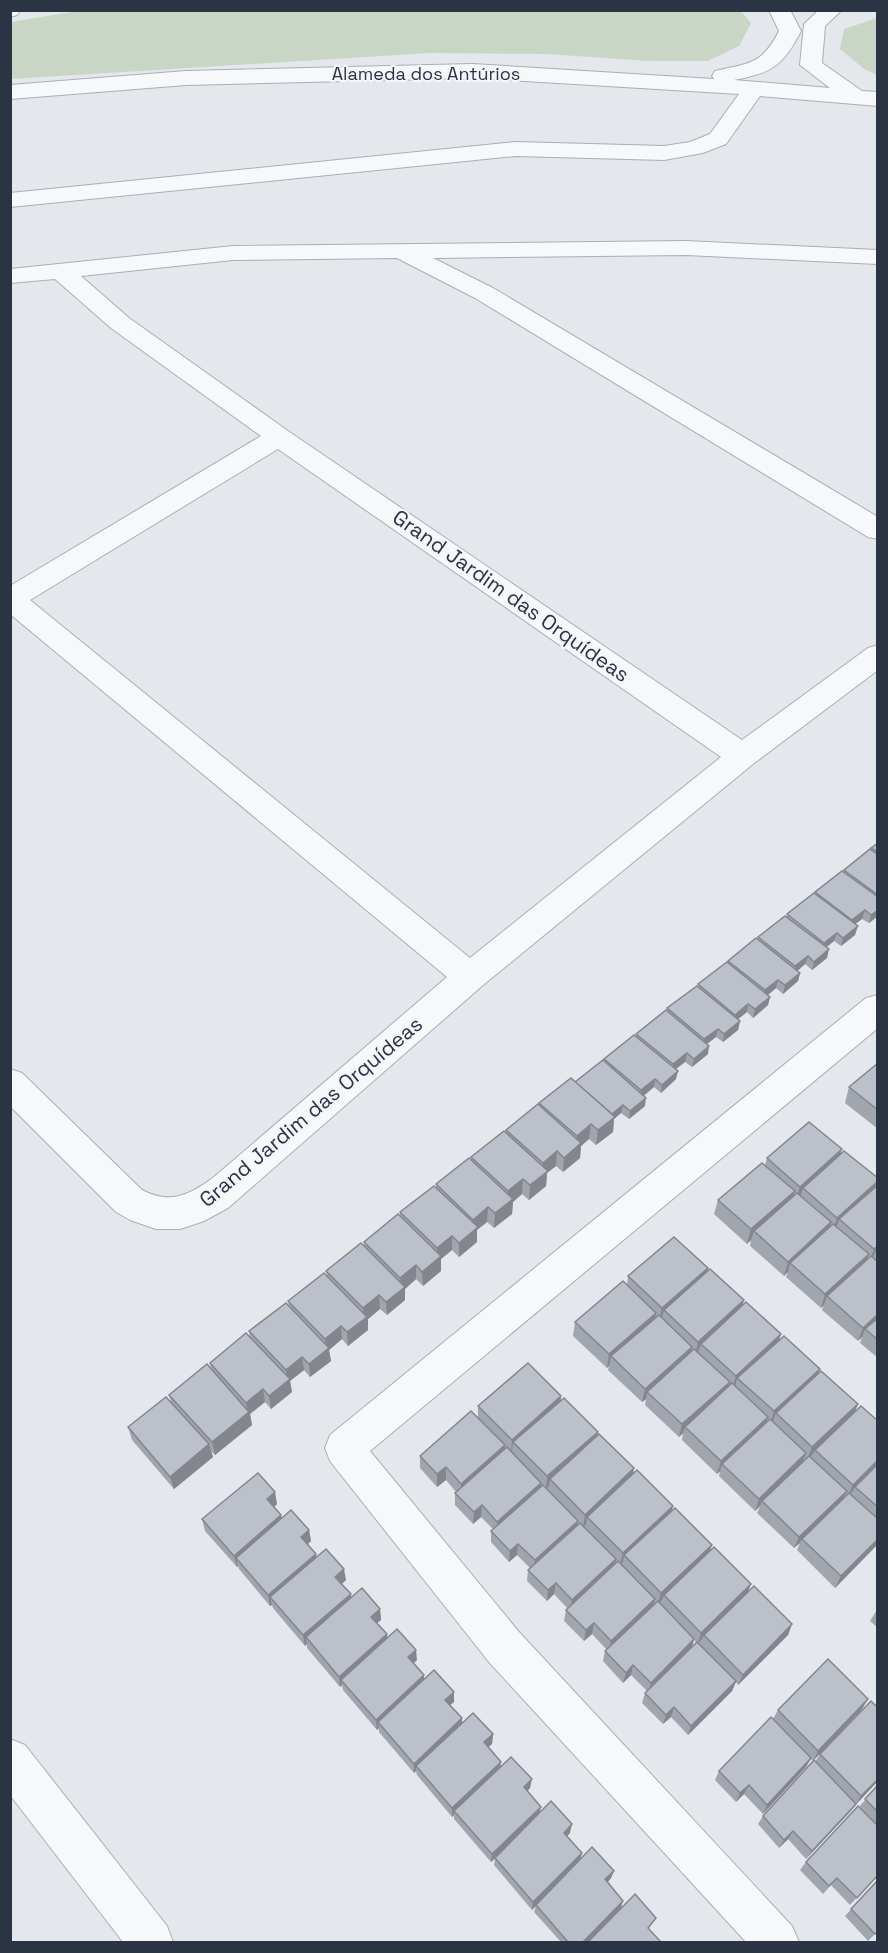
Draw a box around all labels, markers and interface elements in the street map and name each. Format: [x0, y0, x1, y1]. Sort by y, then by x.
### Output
street label: Alameda dos Antúrios [332, 62, 520, 85]
street label: Grand Jardim das Orquídeas [388, 503, 635, 688]
street label: Grand Jardim das Orquídeas [194, 1010, 428, 1213]

